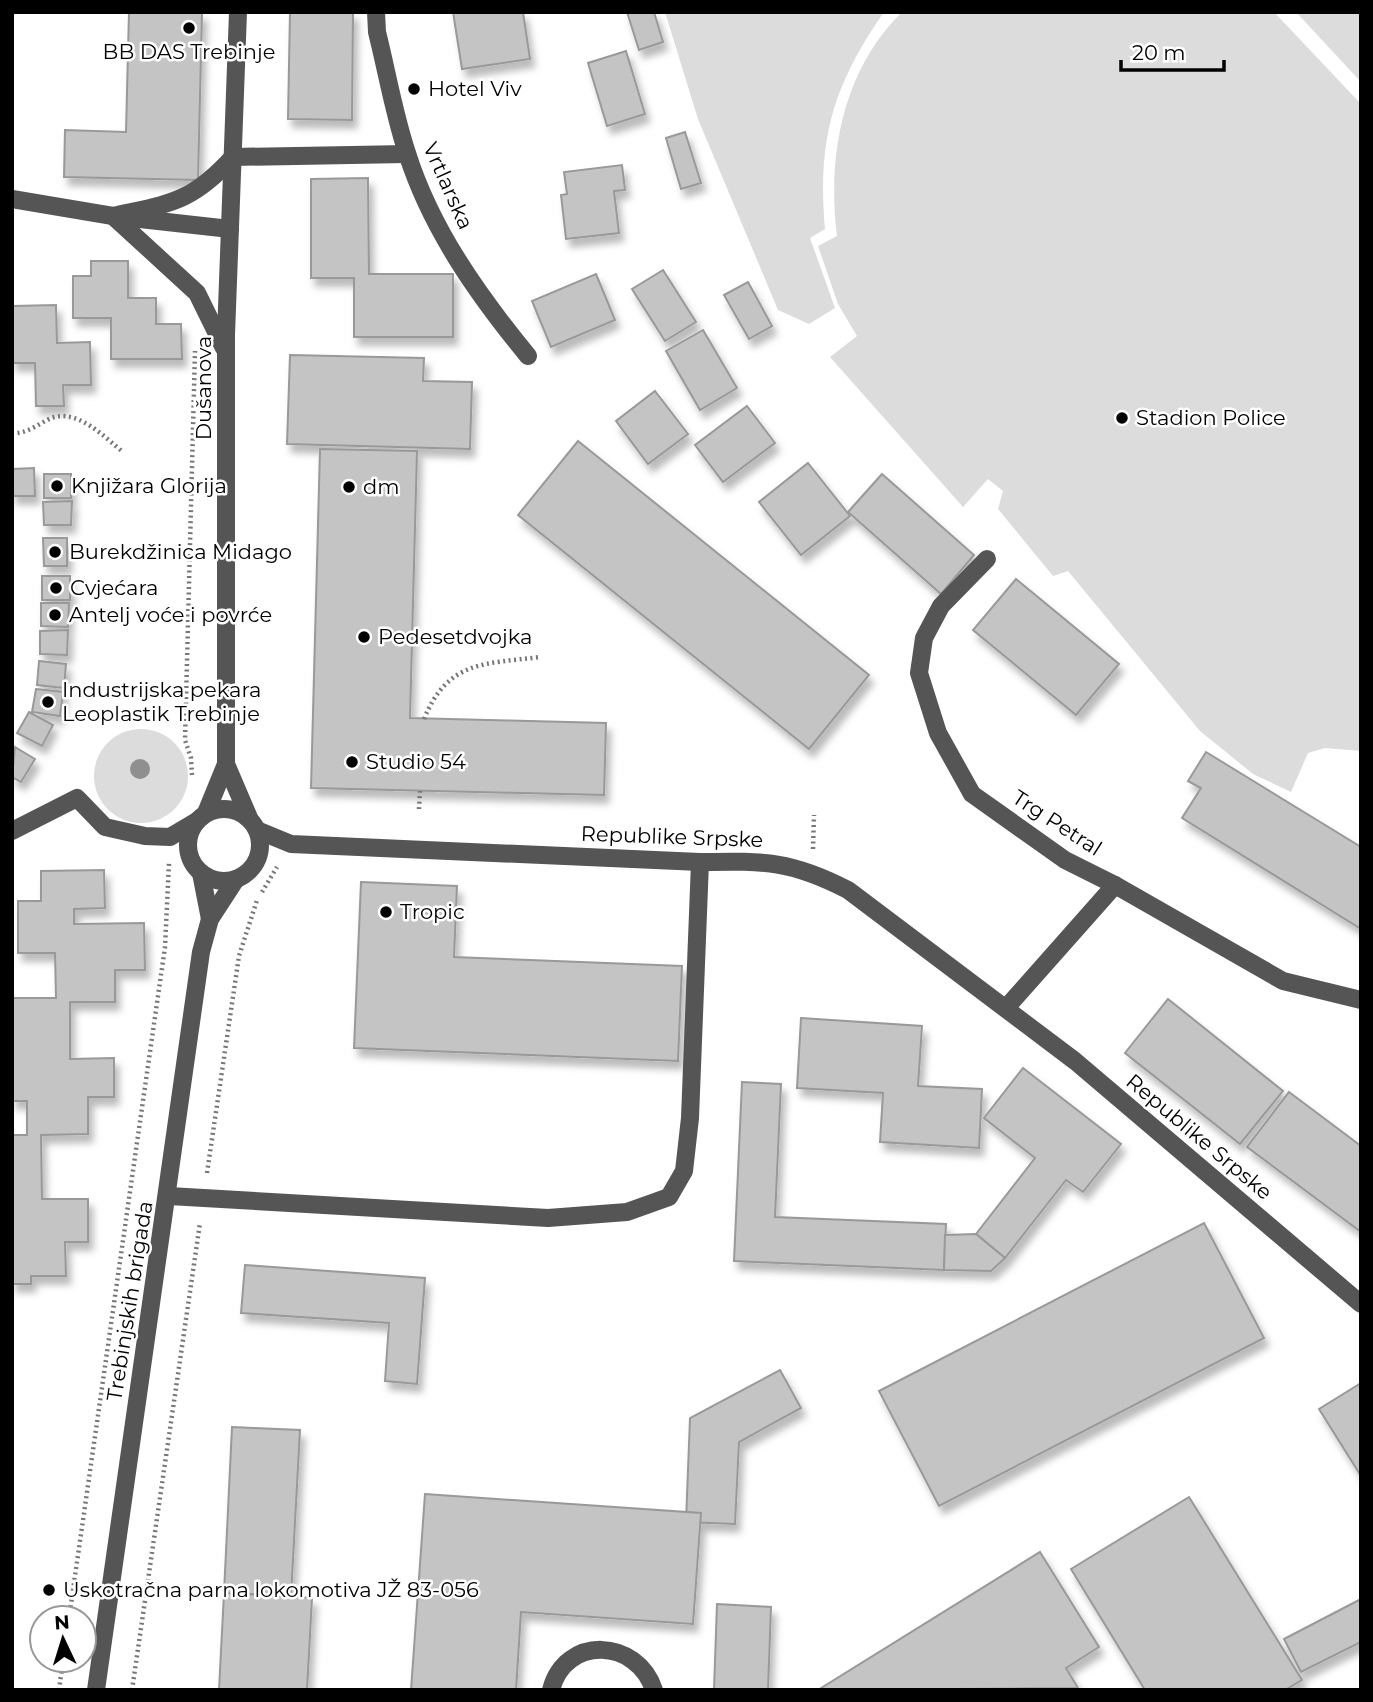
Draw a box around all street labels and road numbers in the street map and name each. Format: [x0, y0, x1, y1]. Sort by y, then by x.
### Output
street label: Vrtlarska [418, 138, 479, 233]
street label: Dušanova [191, 336, 216, 440]
street label: Trg Petral [1008, 784, 1107, 861]
street label: Republike Srpske [580, 821, 764, 852]
street label: Republike Srpske [1121, 1068, 1277, 1205]
street label: Trebinjskih brigada [101, 1199, 158, 1403]

